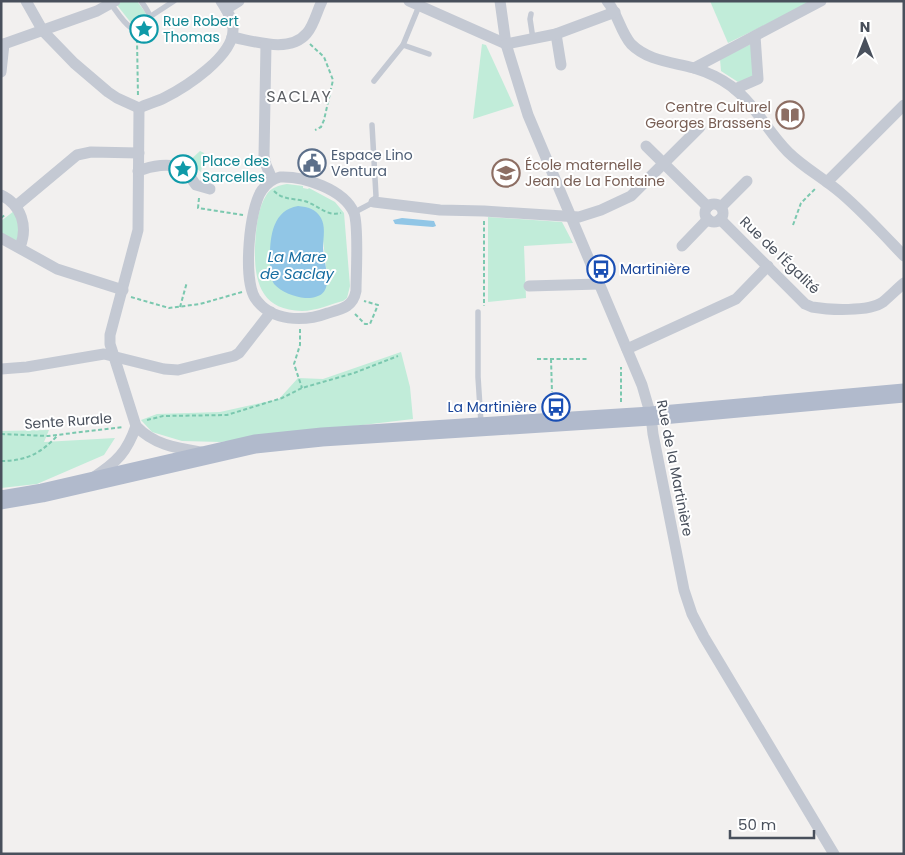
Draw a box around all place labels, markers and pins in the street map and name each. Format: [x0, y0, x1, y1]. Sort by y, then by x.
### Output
place label: Rue Robert Thomas [163, 11, 239, 47]
place icon: Rue Robert Thomas [129, 14, 159, 44]
place label: Centre Culturel Georges Brassens [645, 97, 771, 133]
library icon: Centre Culturel Georges Brassens [775, 100, 805, 130]
place label: Espace Lino Ventura [331, 145, 413, 181]
public building icon: Espace Lino Ventura [297, 148, 327, 178]
place label: Place des Sarcelles [202, 151, 269, 187]
place icon: Place des Sarcelles [168, 154, 198, 184]
place label: École maternelle Jean de La Fontaine [525, 155, 665, 191]
school or university icon: École maternelle Jean de La Fontaine [491, 158, 521, 188]
bus stop icon: Martinière [586, 254, 616, 284]
place label: Martinière [620, 259, 691, 279]
bus stop icon: La Martinière [541, 392, 571, 422]
place label: La Martinière [447, 397, 537, 417]

